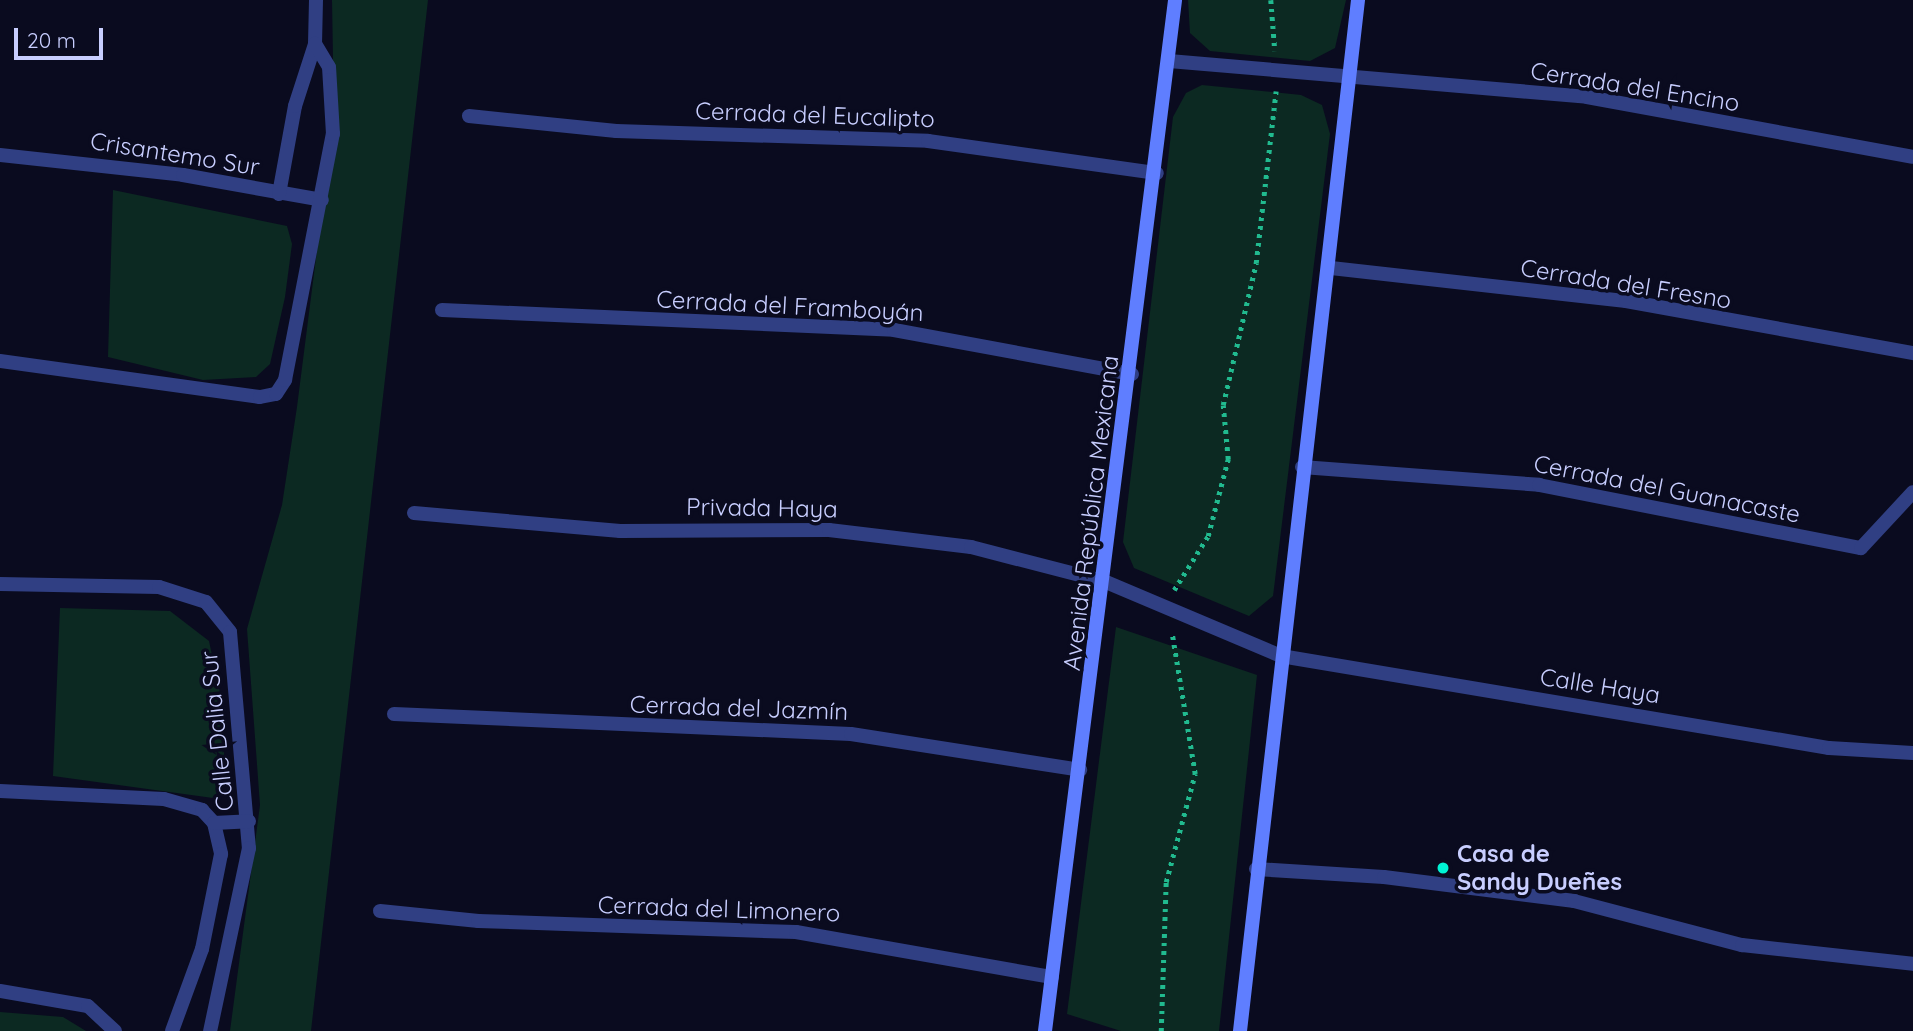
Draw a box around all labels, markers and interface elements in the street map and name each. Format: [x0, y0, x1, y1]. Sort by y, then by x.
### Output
scale bar [18, 14, 107, 58]
text: 20 m [27, 27, 76, 53]
street label: Cerrada del Encino [1528, 56, 1742, 118]
street label: Cerrada del Eucalipto [695, 96, 935, 134]
street label: Crisantemo Sur [88, 126, 262, 182]
street label: Cerrada del Fresno [1519, 253, 1733, 315]
street label: Cerrada del Framboyán [656, 285, 924, 327]
street label: Avenida República Mexicana [1057, 354, 1125, 672]
street label: Cerrada del Guanacaste [1531, 449, 1803, 529]
street label: Privada Haya [686, 492, 838, 524]
street label: Calle Dalia Sur [194, 649, 240, 813]
street label: Calle Haya [1538, 662, 1662, 710]
street label: Cerrada del Jazmín [629, 690, 849, 726]
place label: Casa de Sandy Dueñes [1457, 840, 1622, 896]
marker: Casa de Sandy Dueñes [1435, 860, 1451, 876]
street label: Cerrada del Limonero [597, 890, 841, 928]

